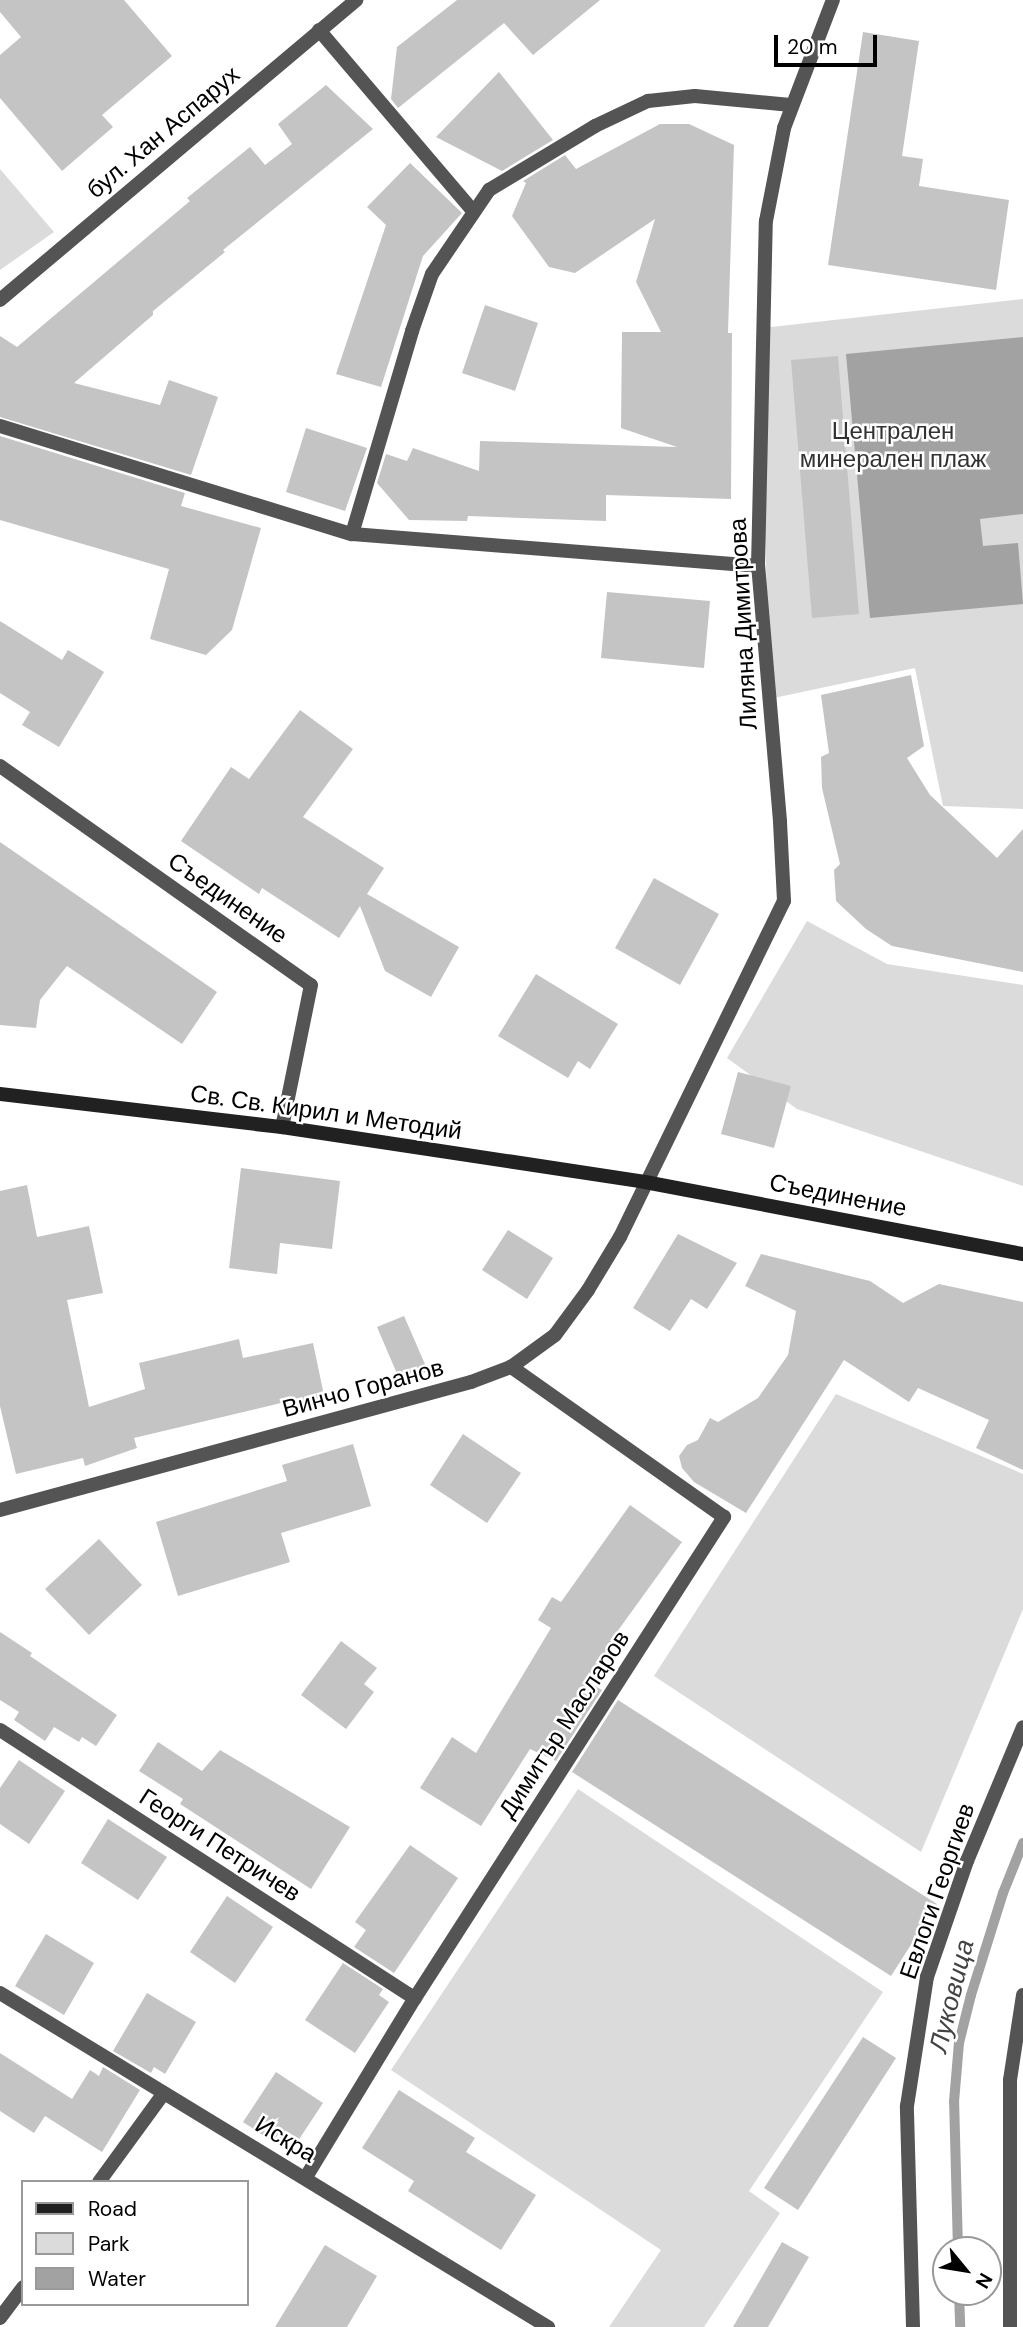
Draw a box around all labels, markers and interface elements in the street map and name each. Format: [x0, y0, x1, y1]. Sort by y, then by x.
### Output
scale bar [778, 21, 881, 65]
text: 20 m [787, 33, 838, 61]
street label: бул. Хан Аспарух [81, 60, 245, 204]
park label: Централен минерален плаж [800, 417, 986, 473]
street label: Лиляна Димитрова [723, 517, 763, 731]
street label: Съединение [163, 846, 293, 950]
street label: Св. Св. Кирил и Методий [188, 1079, 464, 1145]
street label: Съединение [767, 1168, 909, 1222]
street label: Винчо Горанов [279, 1353, 447, 1423]
street label: Димитър Масларов [493, 1625, 635, 1823]
street label: Георги Петричев [134, 1782, 306, 1908]
street label: Евлоги Георгиев [893, 1799, 981, 1983]
water label: Луковица [923, 1936, 981, 2056]
street label: Искра [250, 2110, 322, 2168]
legend [21, 2180, 248, 2306]
text: Road [88, 2195, 137, 2223]
text: Park [88, 2230, 129, 2258]
north arrow [932, 2236, 1002, 2306]
text: Water [88, 2265, 146, 2293]
text: N [970, 2268, 998, 2293]

